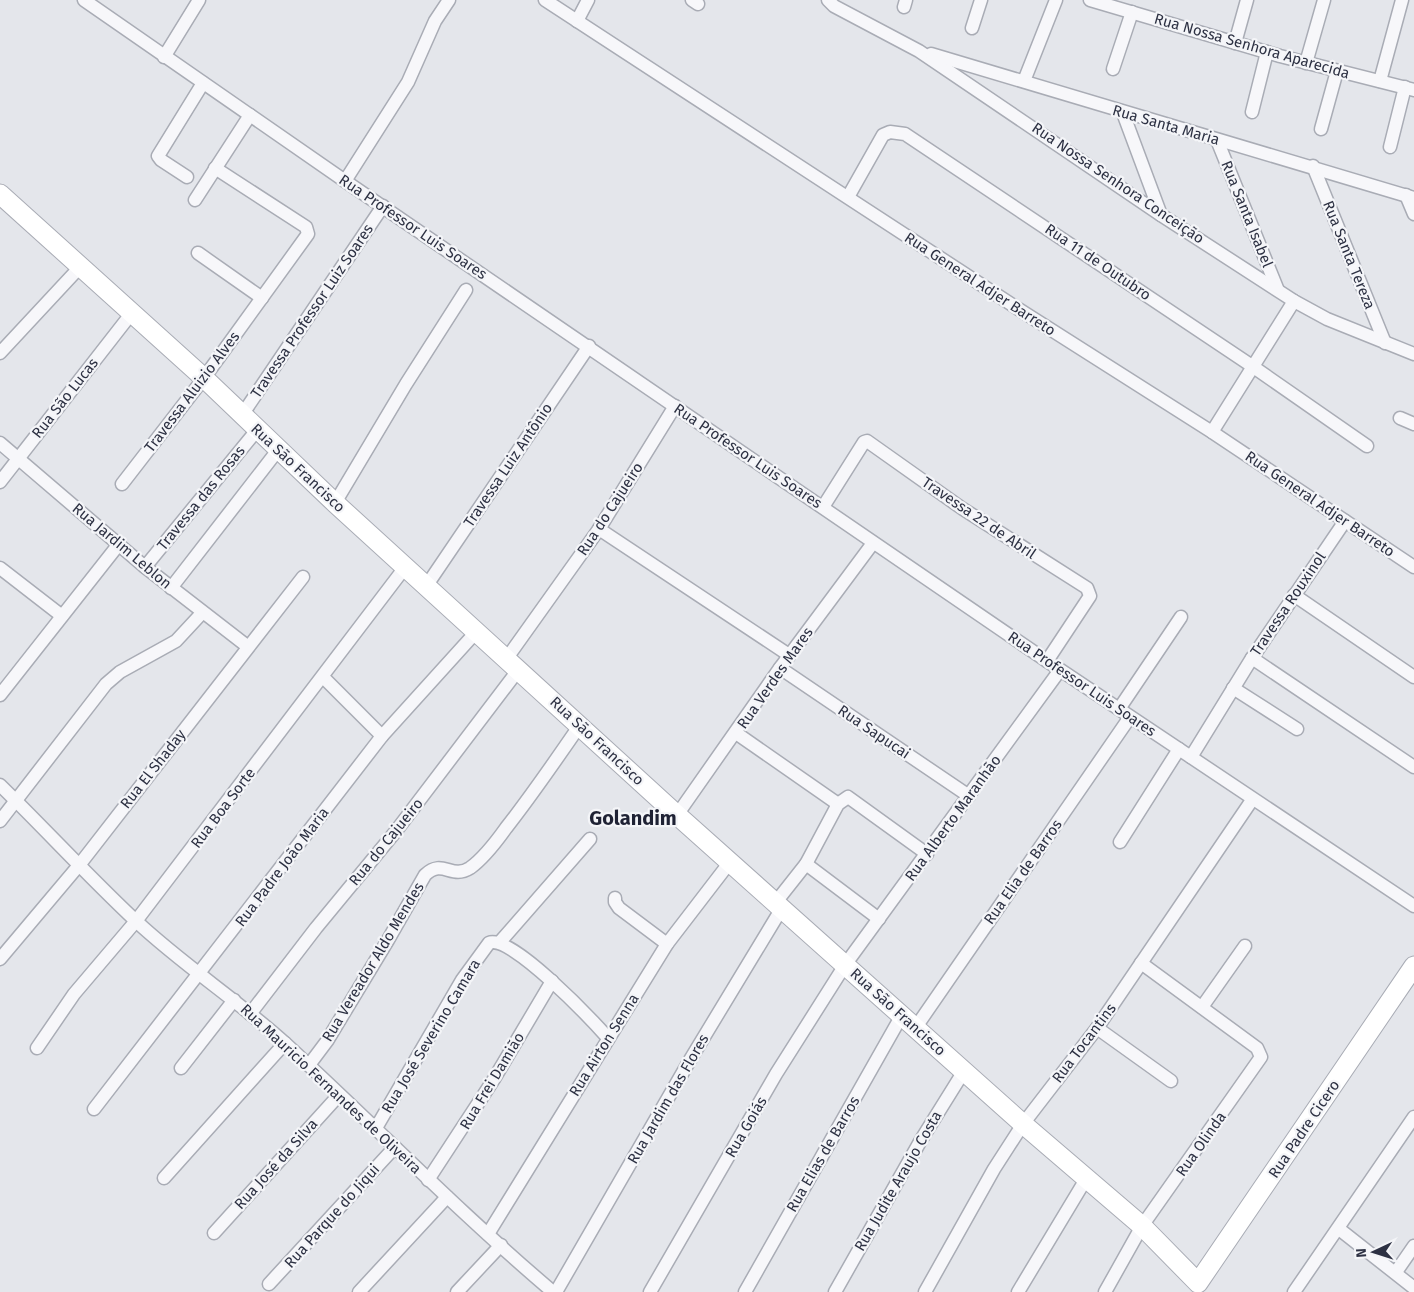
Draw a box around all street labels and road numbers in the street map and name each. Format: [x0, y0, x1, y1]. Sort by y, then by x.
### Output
street label: Rua Nossa Senhora Aparecida [1152, 9, 1352, 83]
street label: Rua Santa Maria [1110, 101, 1222, 149]
street label: Rua Nossa Senhora Conceição [1029, 119, 1207, 247]
street label: Rua Santa Isabel [1217, 158, 1277, 271]
street label: Rua Professor Luis Soares [336, 171, 490, 283]
street label: Rua Santa Tereza [1319, 198, 1379, 312]
street label: Rua 11 de Outubro [1042, 220, 1154, 304]
street label: Travessa Professor Luiz Soares [247, 221, 377, 401]
street label: Rua General Adjer Barreto [901, 228, 1059, 340]
street label: Travessa Aluizio Alves [141, 328, 243, 456]
street label: Rua São Lucas [28, 354, 102, 442]
street label: Travessa Luiz Antônio [460, 400, 556, 530]
street label: Rua Professor Luis Soares [671, 400, 825, 512]
street label: Rua São Francisco [247, 420, 349, 516]
street label: Travessa das Rosas [153, 442, 249, 554]
street label: Rua General Adjer Barreto [1242, 447, 1398, 561]
street label: Rua do Cajueiro [573, 459, 647, 559]
street label: Travessa 22 de Abril [919, 473, 1040, 563]
street label: Rua Jardim Leblon [69, 499, 175, 593]
street label: Travessa Rouxinol [1247, 548, 1330, 659]
street label: Rua Verdes Mares [733, 624, 817, 732]
street label: Rua Professor Luis Soares [1005, 628, 1159, 740]
street label: Rua São Francisco [546, 693, 648, 789]
street label: Rua Sapucai [834, 701, 914, 763]
street label: Rua El Shaday [116, 725, 190, 812]
street label: Rua Alberto Maranhão [901, 751, 1005, 885]
street label: Rua Boa Sorte [187, 764, 259, 852]
street label: Rua do Cajueiro [345, 795, 427, 889]
street label: Rua Padre João Maria [231, 804, 333, 930]
street label: Rua Elia de Barros [980, 816, 1066, 928]
street label: Rua Vereador Aldo Mendes [318, 879, 428, 1045]
street label: Rua José Severino Camara [378, 956, 484, 1116]
street label: Rua São Francisco [847, 964, 949, 1060]
street label: Rua Airton Senna [565, 990, 643, 1100]
street label: Rua Mauricio Fernandes de Oliveira [237, 1000, 425, 1178]
street label: Rua Tocantins [1048, 1000, 1120, 1086]
street label: Rua Frei Damião [456, 1029, 528, 1133]
street label: Rua Jardim das Flores [623, 1031, 713, 1167]
street label: Rua Padre Cicero [1265, 1077, 1343, 1181]
street label: Rua Goiás [721, 1093, 771, 1161]
street label: Rua Elias de Barros [783, 1093, 863, 1215]
street label: Rua Judite Araujo Costa [851, 1108, 945, 1254]
street label: Rua Olinda [1172, 1108, 1230, 1180]
street label: Rua José da Silva [231, 1115, 321, 1213]
street label: Rua Parque do Jiqui [281, 1160, 383, 1272]

